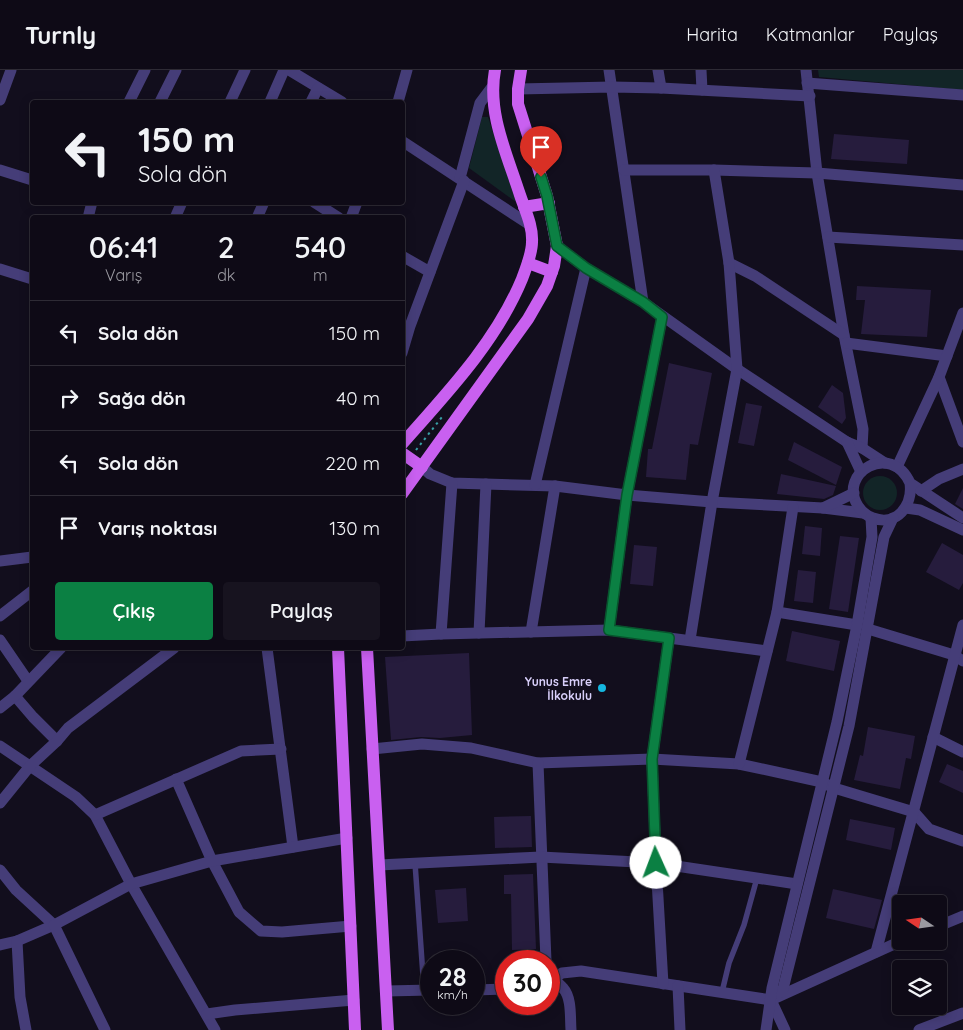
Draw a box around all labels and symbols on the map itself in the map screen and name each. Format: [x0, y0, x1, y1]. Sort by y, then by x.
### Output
pin [520, 126, 562, 177]
place label: Yunus Emre İlkokulu [525, 674, 592, 703]
marker: Yunus Emre İlkokulu [596, 682, 608, 694]
position arrow [629, 836, 681, 888]
north arrow [892, 895, 948, 950]
speed limit sign: 30 [495, 950, 560, 1015]

